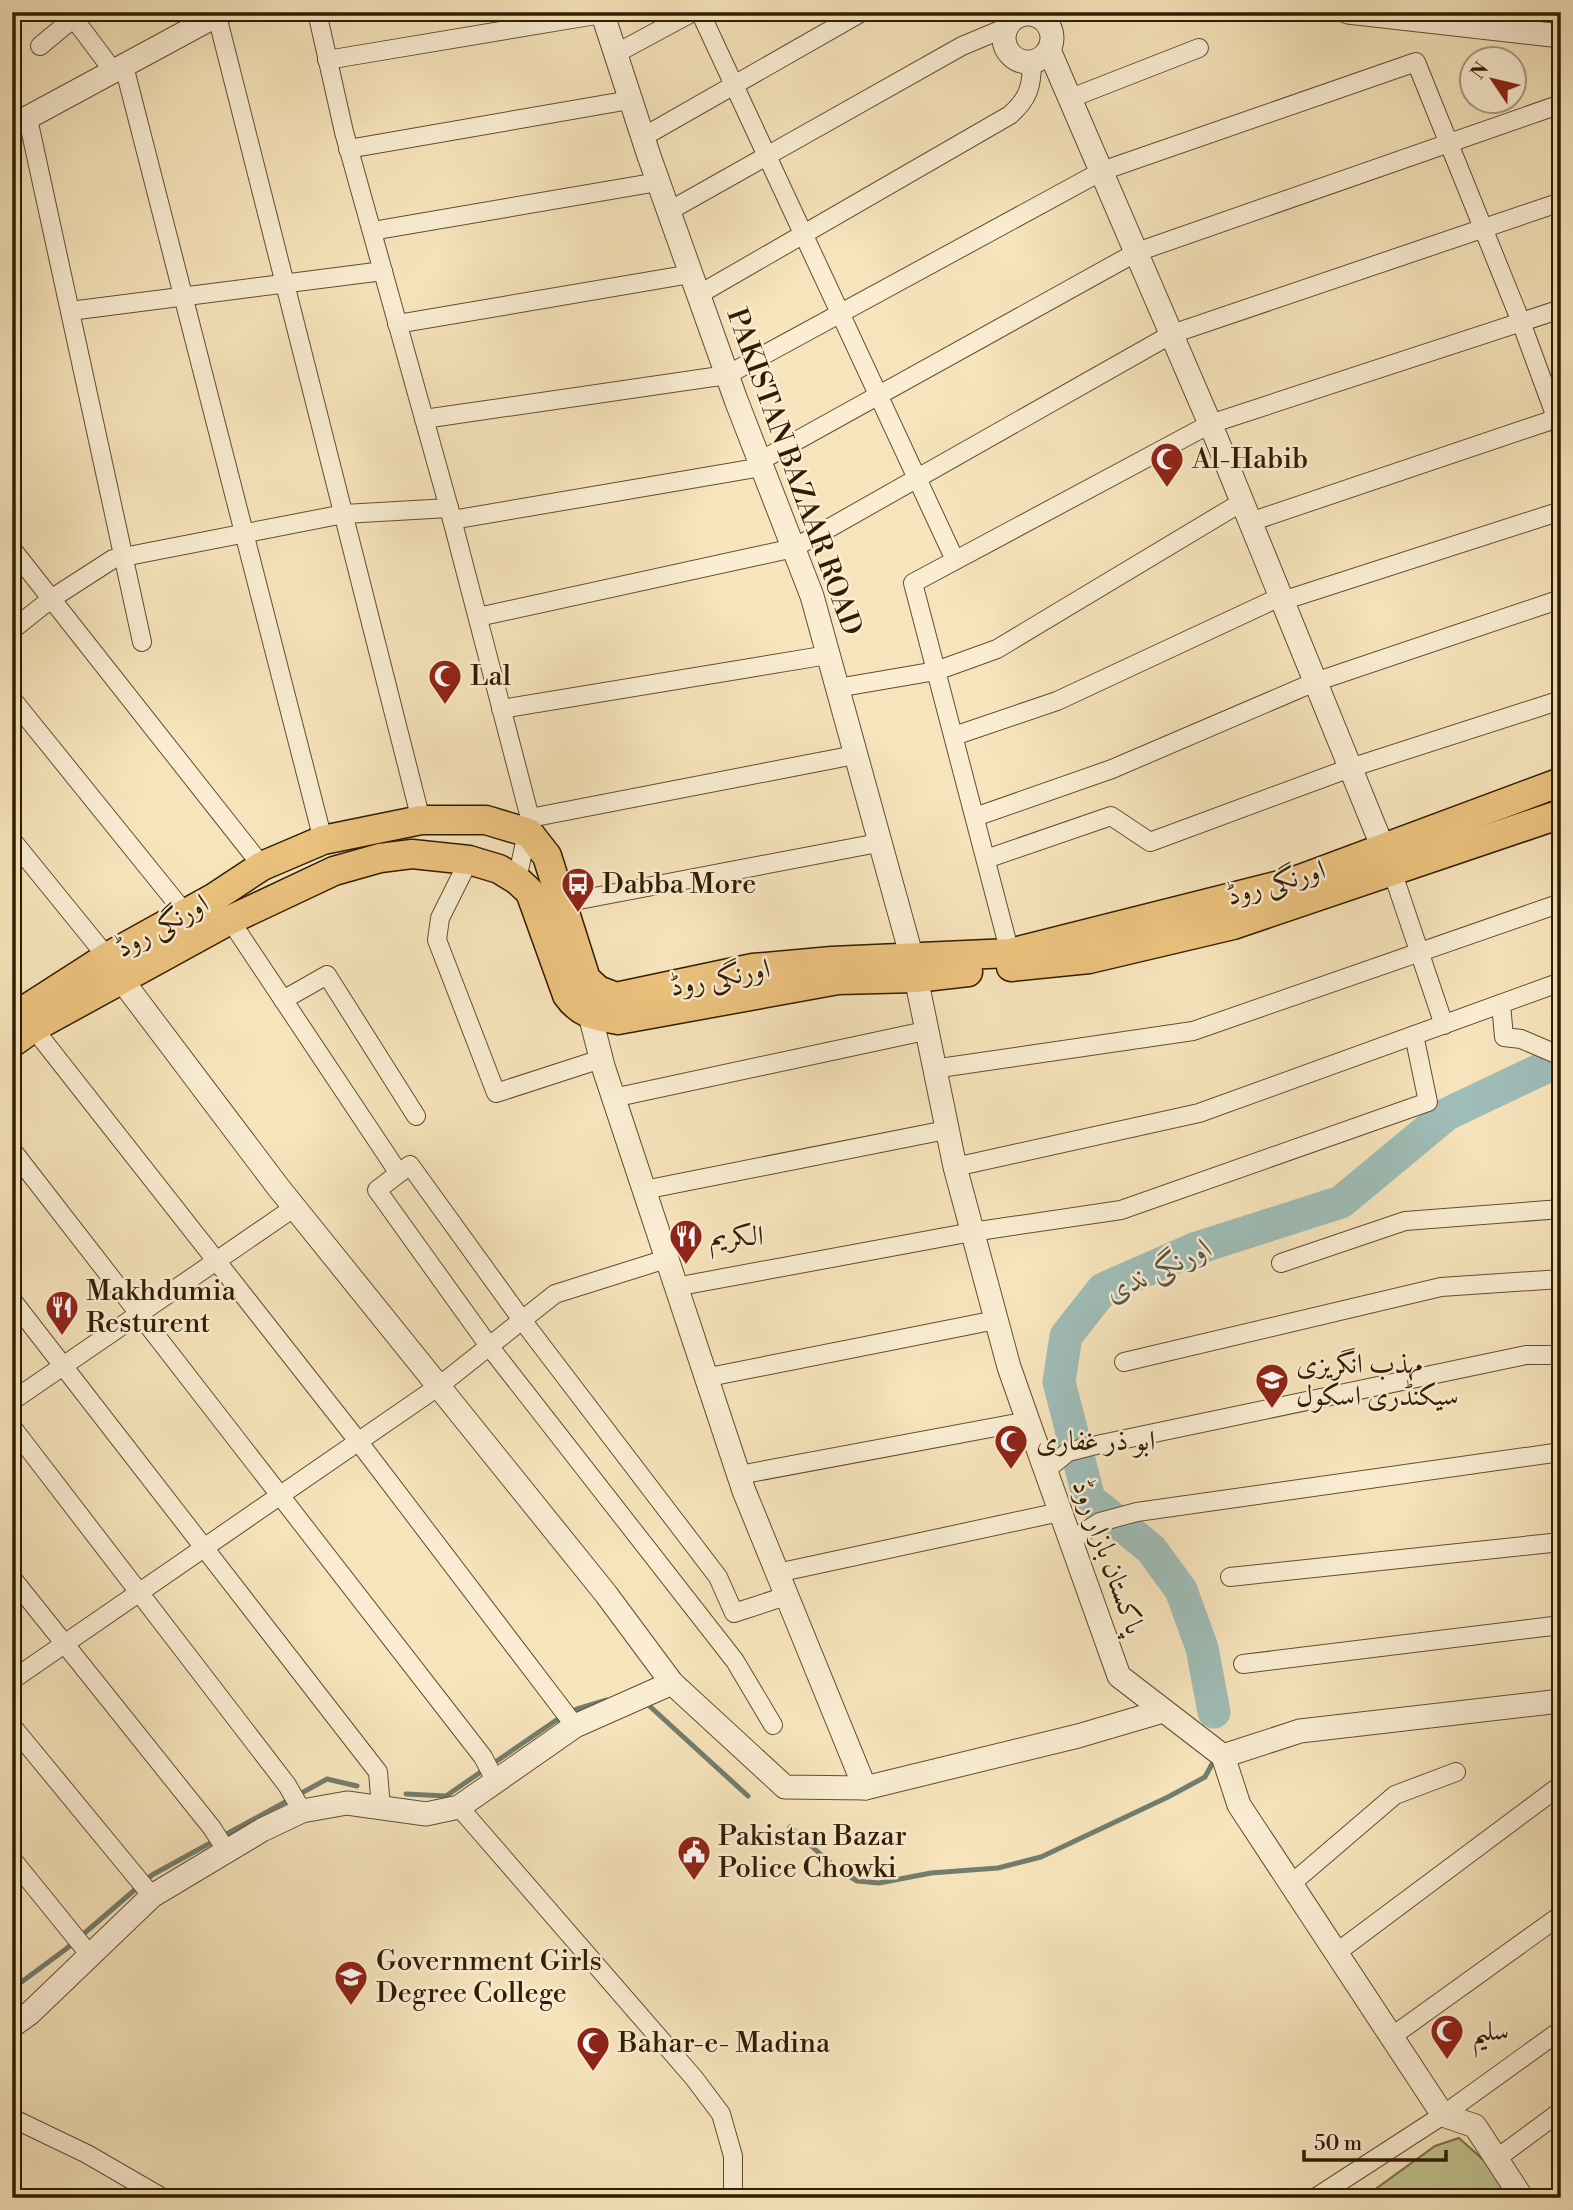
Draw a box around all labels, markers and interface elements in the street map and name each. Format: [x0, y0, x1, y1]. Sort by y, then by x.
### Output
north arrow [1458, 46, 1528, 116]
text: N [1466, 58, 1494, 84]
street label: PAKISTAN BAZAAR ROAD [718, 304, 870, 640]
mosque icon: Al-Habib [1148, 440, 1186, 489]
place label: Al-Habib [1191, 442, 1308, 477]
mosque icon: Lal [426, 657, 464, 706]
place label: Lal [470, 659, 511, 694]
street label: اورنگی روڈ [1222, 852, 1330, 914]
bus stop icon: Dabba More [559, 865, 597, 914]
place label: Dabba More [602, 867, 756, 902]
street label: اورنگی روڈ [109, 886, 215, 966]
street label: اورنگی روڈ [667, 951, 773, 1005]
restaurant icon: الکریم [667, 1217, 705, 1266]
place label: الکریم [710, 1219, 764, 1260]
water label: اورنگی ندی [1099, 1229, 1219, 1311]
place label: Makhdumia Resturent [86, 1274, 237, 1341]
restaurant icon: Makhdumia Resturent [43, 1288, 81, 1337]
place label: مہذب انگریزی سیکنڈری اسکول [1296, 1347, 1459, 1414]
school or university icon: مہذب انگریزی سیکنڈری اسکول [1253, 1361, 1291, 1410]
mosque icon: ابو ذر غفاری [992, 1422, 1030, 1471]
place label: ابو ذر غفاری [1036, 1424, 1155, 1459]
street label: پاکستان بازار روڈ [1062, 1475, 1153, 1641]
place label: Pakistan Bazar Police Chowki [718, 1819, 907, 1886]
public building icon: Pakistan Bazar Police Chowki [675, 1833, 713, 1882]
place label: Government Girls Degree College [376, 1944, 602, 2011]
school or university icon: Government Girls Degree College [332, 1958, 370, 2007]
mosque icon: سلیم [1428, 2012, 1466, 2061]
place label: سلیم [1472, 2014, 1509, 2058]
mosque icon: Bahar-e- Madina [574, 2024, 612, 2073]
place label: Bahar-e- Madina [617, 2026, 831, 2061]
scale bar [1304, 2119, 1445, 2163]
text: 50 m [1314, 2131, 1362, 2157]

